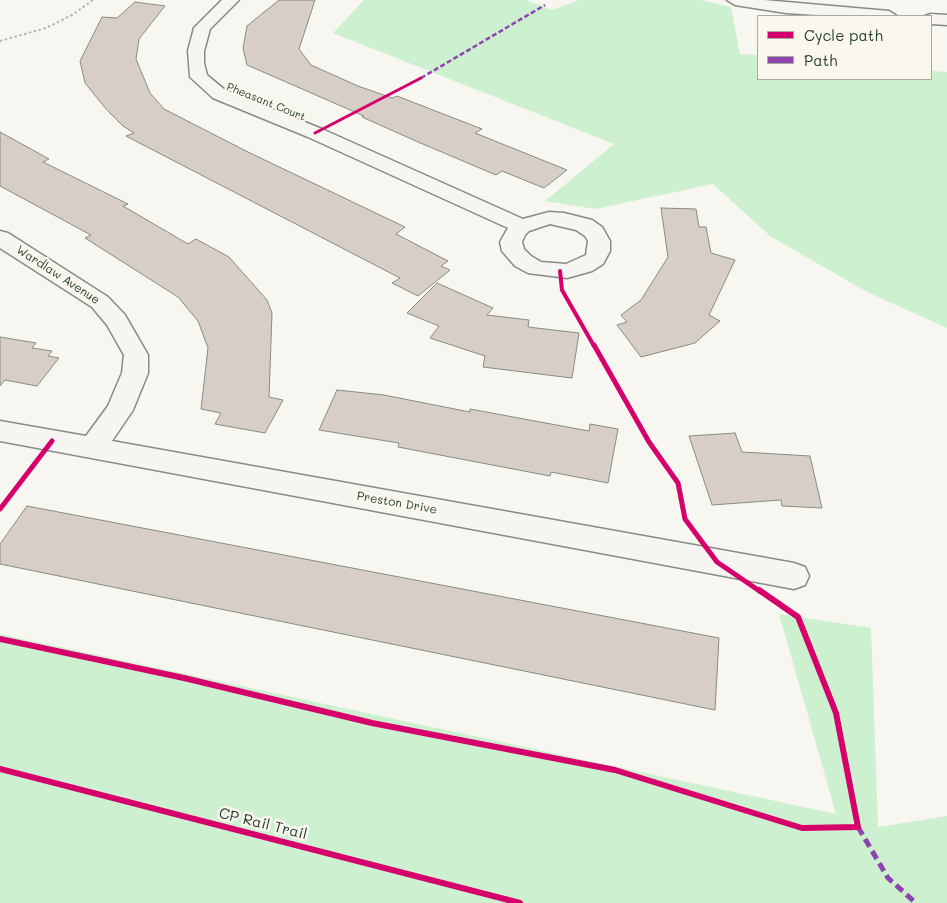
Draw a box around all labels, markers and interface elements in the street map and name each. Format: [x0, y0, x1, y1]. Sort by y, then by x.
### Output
legend [757, 15, 932, 80]
text: Cycle path [804, 25, 883, 45]
text: Path [804, 50, 838, 70]
street label: Pheasant Court [225, 80, 307, 124]
street label: Wardlaw Avenue [13, 243, 103, 307]
street label: Preston Drive [356, 489, 438, 517]
street label: CP Rail Trail [217, 804, 309, 844]

